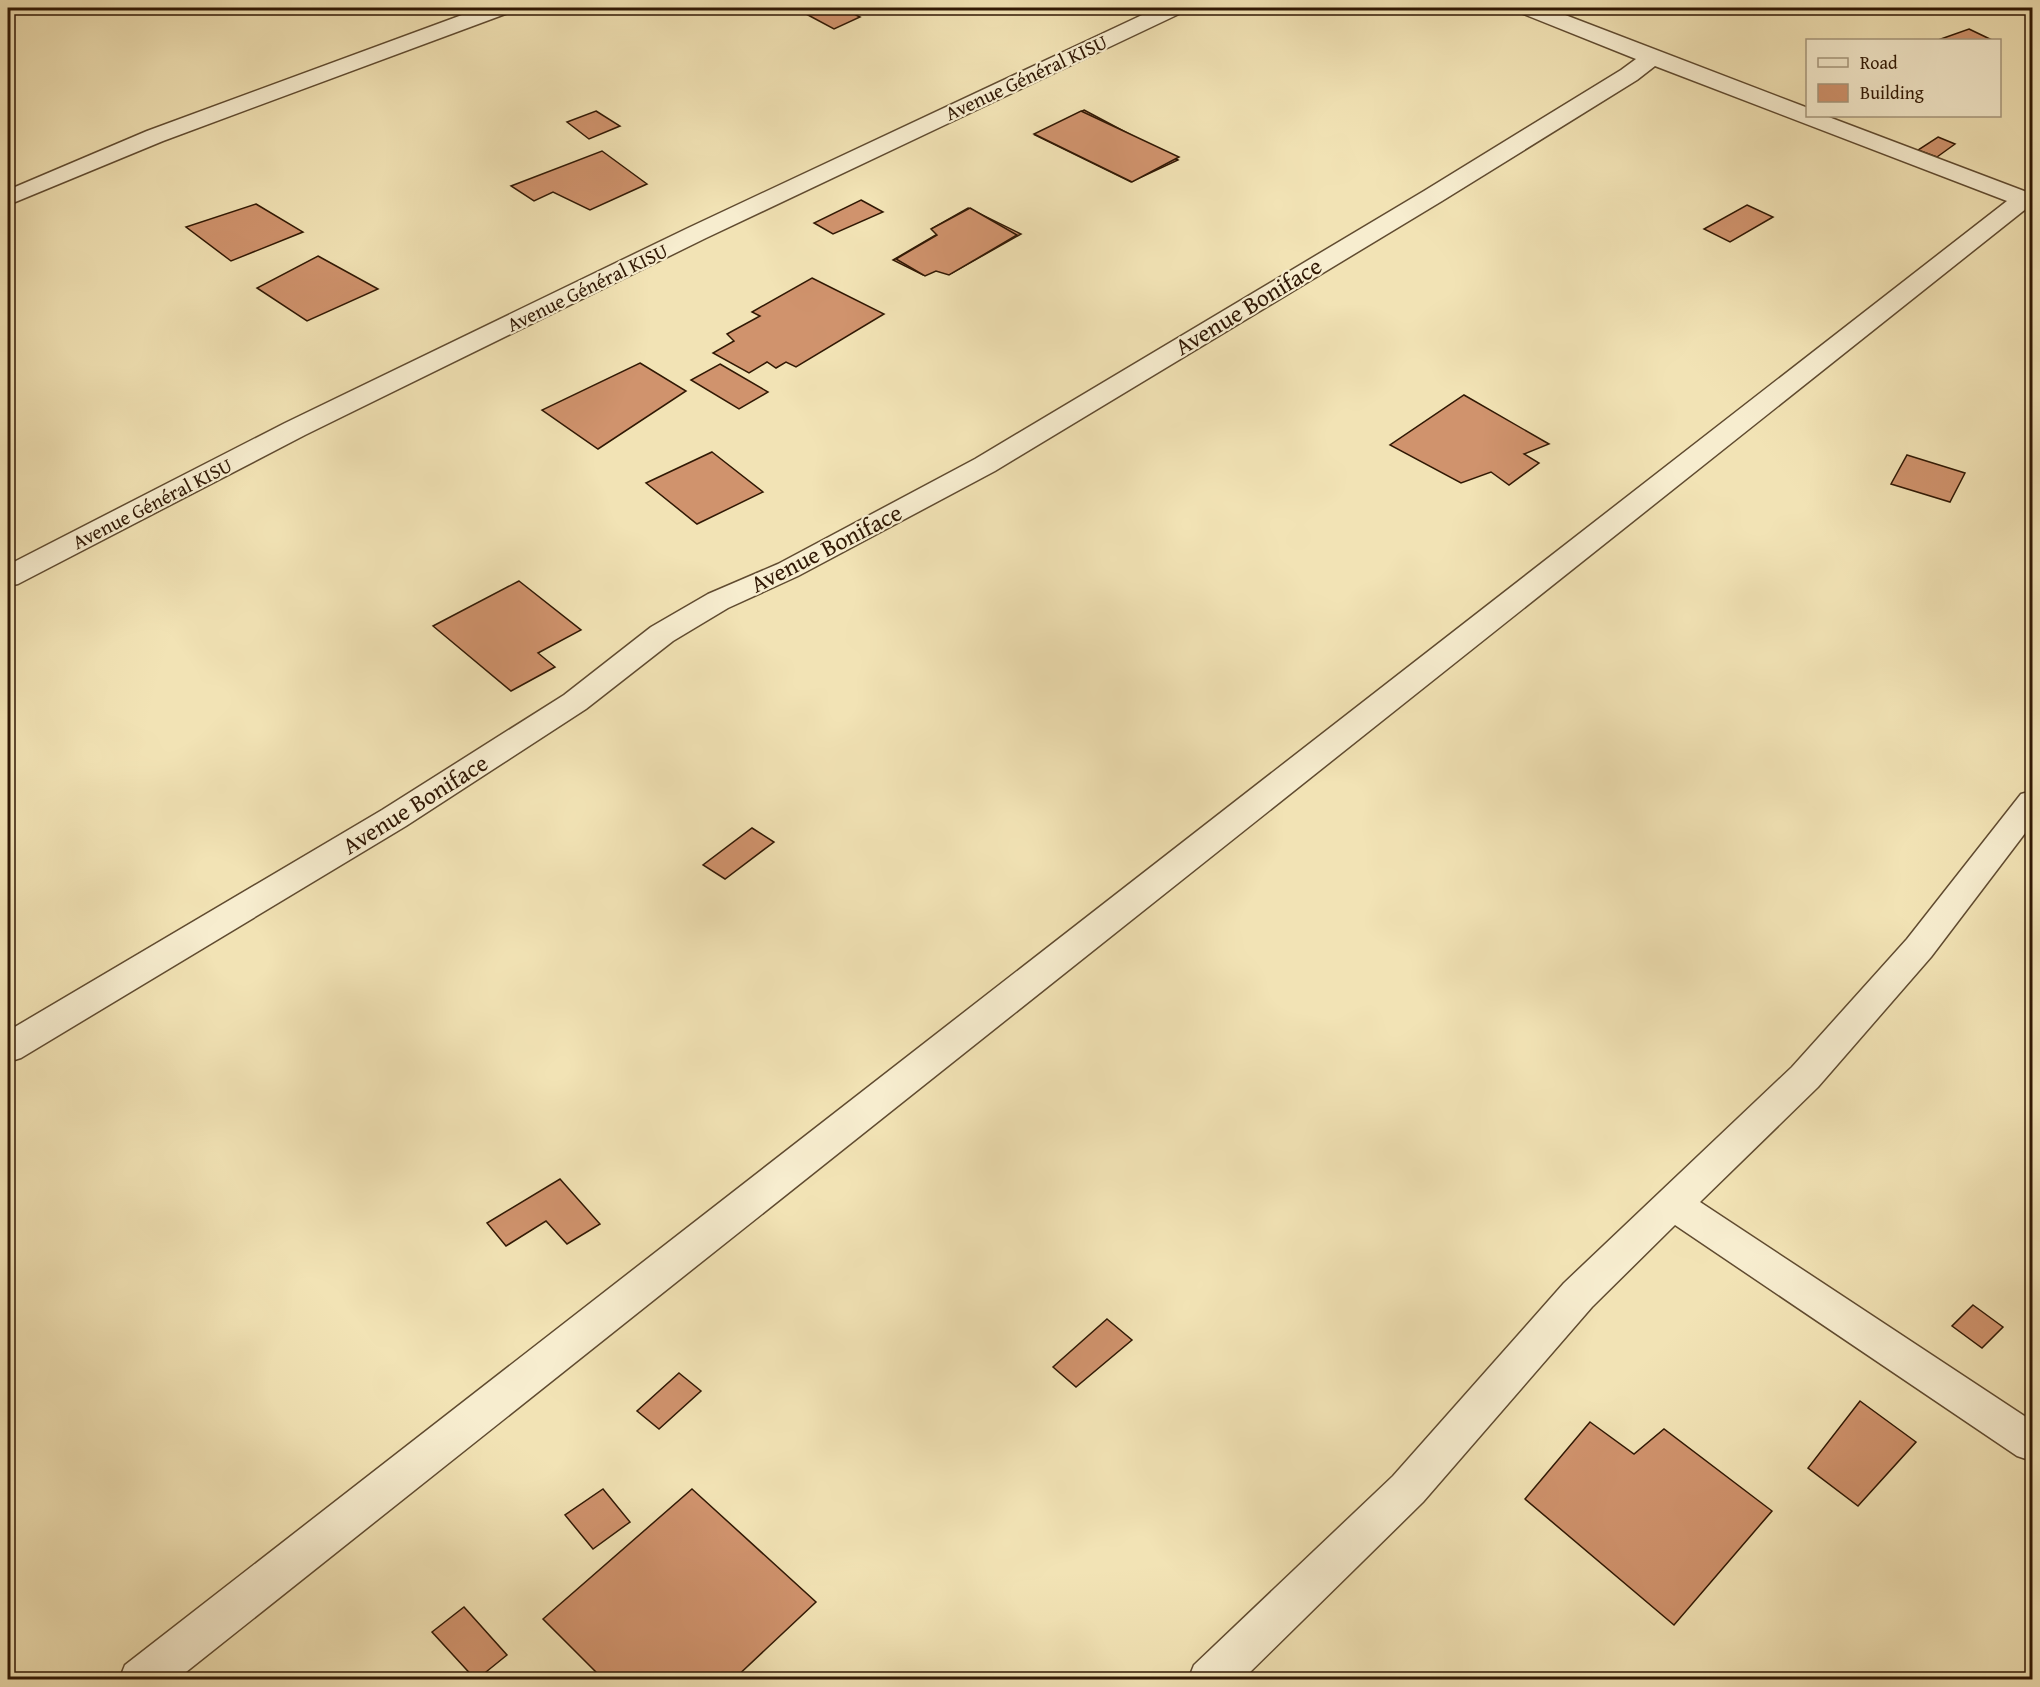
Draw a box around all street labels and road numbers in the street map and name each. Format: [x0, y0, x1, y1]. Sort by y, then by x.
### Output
street label: Avenue Général KISU [940, 27, 1112, 127]
street label: Avenue Général KISU [502, 235, 672, 339]
street label: Avenue Boniface [1168, 248, 1328, 364]
street label: Avenue Général KISU [67, 450, 237, 556]
street label: Avenue Boniface [744, 495, 908, 601]
street label: Avenue Boniface [335, 745, 495, 863]

